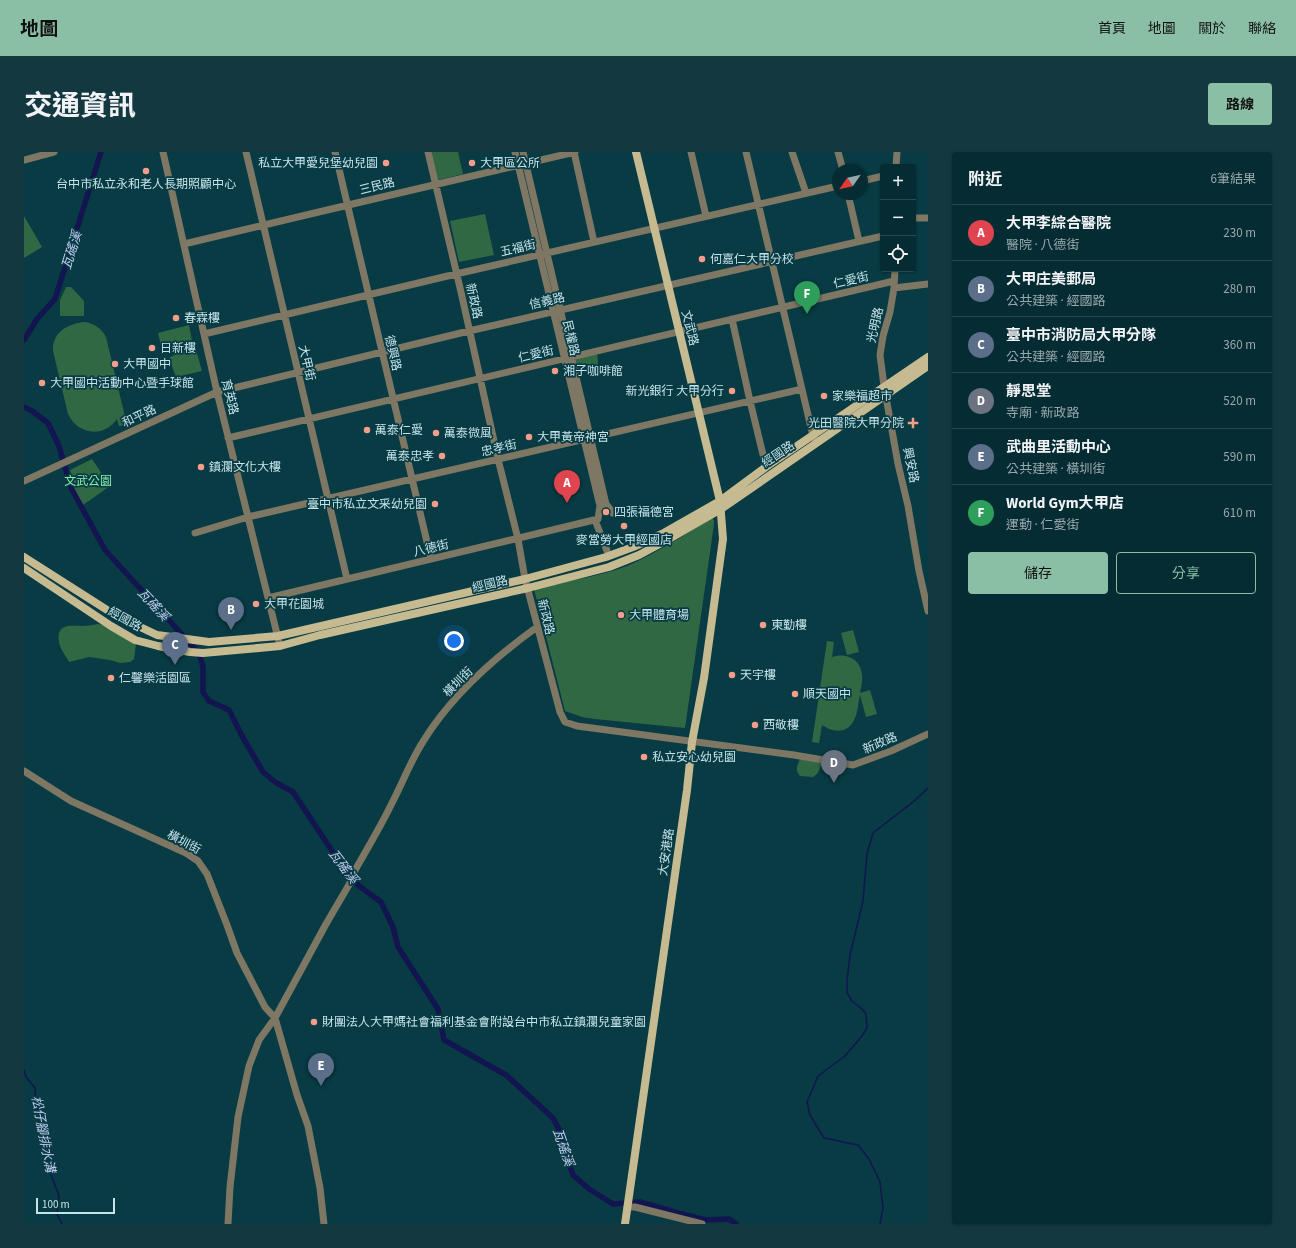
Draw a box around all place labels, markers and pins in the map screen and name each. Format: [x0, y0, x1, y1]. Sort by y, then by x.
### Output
place label: 私立大甲愛兒堡幼兒園 [258, 155, 378, 172]
place label: 大甲區公所 [480, 155, 540, 172]
marker: 私立大甲愛兒堡幼兒園 [381, 158, 391, 168]
marker: 大甲區公所 [467, 158, 477, 168]
marker: 台中市私立永和老人長期照顧中心 [141, 166, 151, 176]
place label: 台中市私立永和老人長期照顧中心 [56, 176, 236, 193]
place label: 何嘉仁大甲分校 [710, 251, 794, 268]
marker: 何嘉仁大甲分校 [697, 254, 707, 264]
pin: F [794, 281, 820, 314]
place label: 春霖樓 [184, 310, 220, 327]
marker: 春霖樓 [171, 313, 181, 323]
place label: 日新樓 [160, 340, 196, 357]
marker: 日新樓 [147, 343, 157, 353]
place label: 大甲國中 [123, 356, 171, 373]
marker: 大甲國中 [110, 359, 120, 369]
place label: 湘子咖啡館 [563, 363, 623, 380]
marker: 湘子咖啡館 [550, 366, 560, 376]
place label: 大甲國中活動中心暨手球館 [50, 375, 194, 392]
marker: 大甲國中活動中心暨手球館 [37, 378, 47, 388]
place label: 新光銀行 大甲分行 [626, 383, 724, 400]
marker: 新光銀行 大甲分行 [727, 386, 737, 396]
place label: 家樂福超市 [832, 388, 892, 405]
marker: 家樂福超市 [819, 391, 829, 401]
place label: 光田醫院大甲分院 [808, 415, 904, 432]
marker: 光田醫院大甲分院 [907, 417, 919, 429]
place label: 萬泰仁愛 [375, 422, 423, 439]
marker: 萬泰仁愛 [362, 425, 372, 435]
place label: 萬泰微風 [444, 425, 492, 442]
marker: 萬泰微風 [431, 428, 441, 438]
place label: 大甲黃帝神宮 [537, 429, 609, 446]
marker: 大甲黃帝神宮 [524, 432, 534, 442]
place label: 萬泰忠孝 [386, 448, 434, 465]
marker: 萬泰忠孝 [437, 451, 447, 461]
place label: 鎮瀾文化大樓 [209, 459, 281, 476]
marker: 鎮瀾文化大樓 [196, 462, 206, 472]
pin: A [554, 470, 580, 503]
place label: 臺中市私立文采幼兒園 [307, 496, 427, 513]
marker: 臺中市私立文采幼兒園 [430, 499, 440, 509]
place label: 四張福德宮 [614, 504, 674, 521]
marker: 四張福德宮 [601, 507, 611, 517]
marker: 麥當勞大甲經國店 [619, 521, 629, 531]
place label: 麥當勞大甲經國店 [576, 532, 672, 549]
place label: 大甲花園城 [264, 596, 324, 613]
pin: B [218, 597, 244, 630]
marker: 大甲花園城 [251, 599, 261, 609]
place label: 大甲體育場 [629, 607, 689, 624]
marker: 大甲體育場 [616, 610, 626, 620]
place label: 東勤樓 [771, 617, 807, 634]
marker: 東勤樓 [758, 620, 768, 630]
pin: C [162, 632, 188, 665]
place label: 天宇樓 [740, 667, 776, 684]
place label: 仁馨樂活園區 [119, 670, 191, 687]
marker: 天宇樓 [727, 670, 737, 680]
marker: 仁馨樂活園區 [106, 673, 116, 683]
place label: 順天國中 [803, 686, 851, 703]
marker: 順天國中 [790, 689, 800, 699]
place label: 西敬樓 [763, 717, 799, 734]
marker: 西敬樓 [750, 720, 760, 730]
place label: 私立安心幼兒園 [652, 749, 736, 766]
pin: D [821, 750, 847, 783]
marker: 私立安心幼兒園 [639, 752, 649, 762]
place label: 財團法人大甲媽社會福利基金會附設台中市私立鎮瀾兒童家園 [322, 1014, 646, 1031]
marker: 財團法人大甲媽社會福利基金會附設台中市私立鎮瀾兒童家園 [309, 1017, 319, 1027]
pin: E [308, 1053, 334, 1086]

